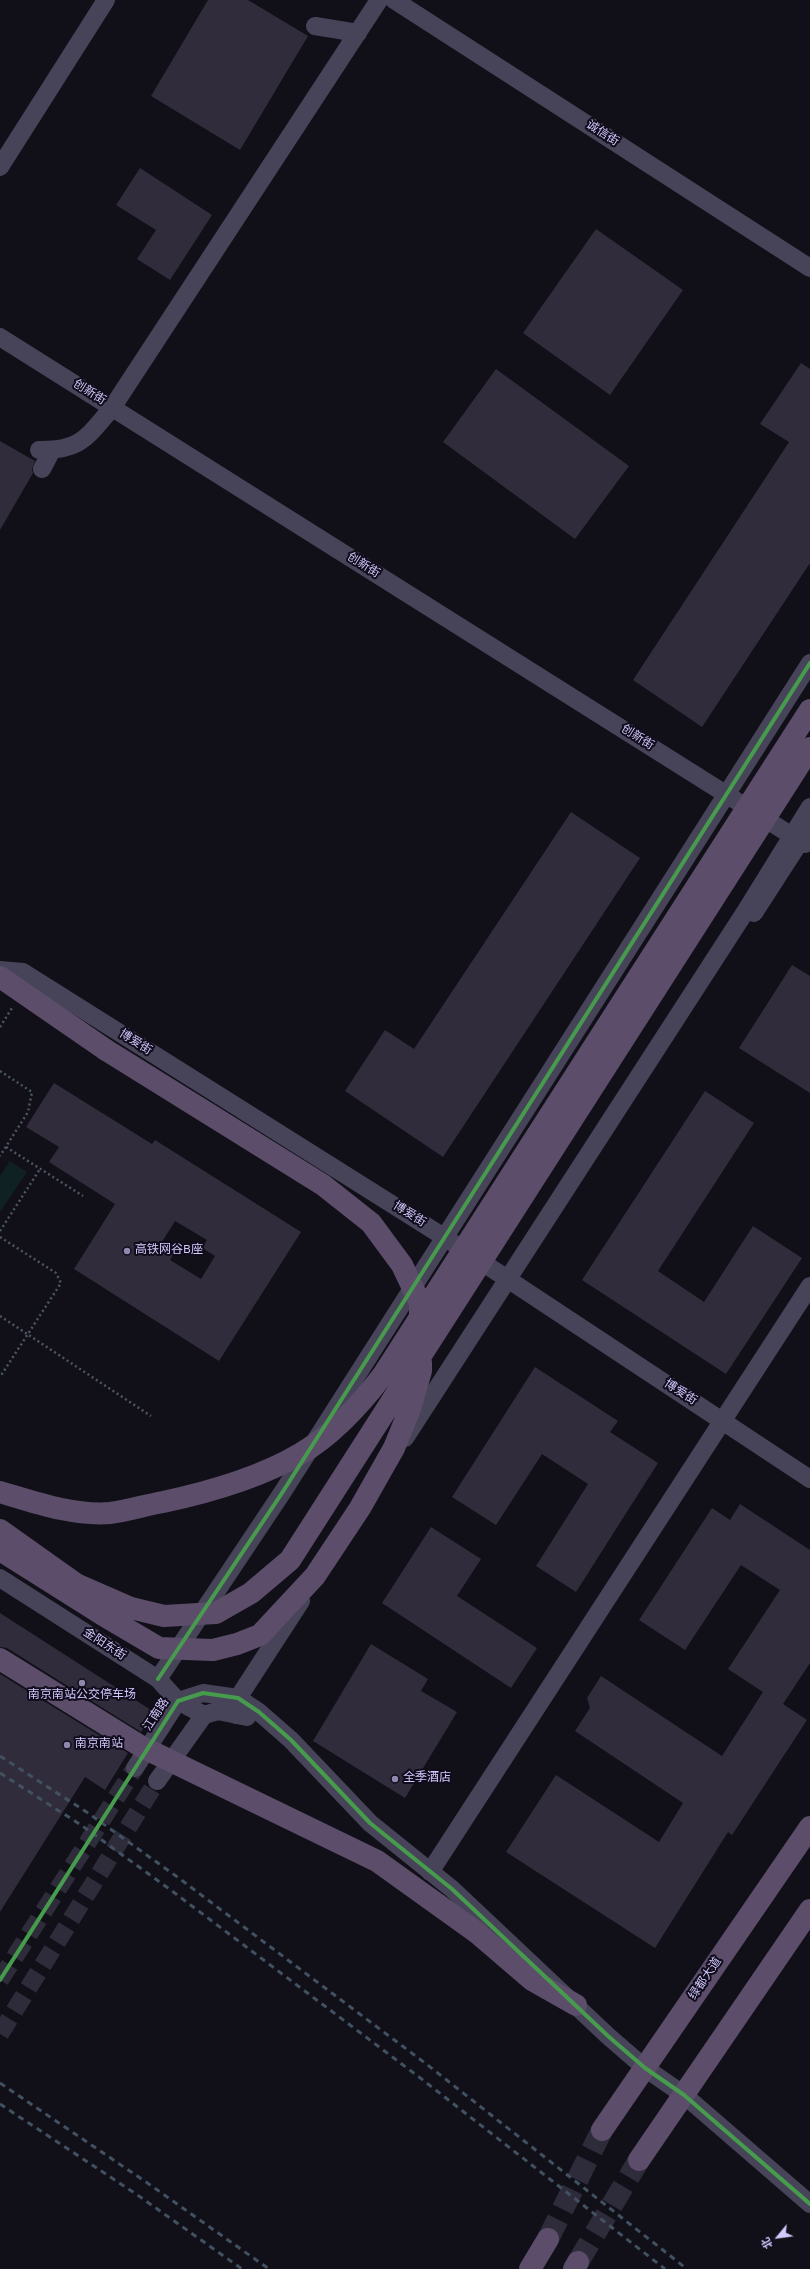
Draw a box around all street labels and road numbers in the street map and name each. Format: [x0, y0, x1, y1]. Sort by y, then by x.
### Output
street label: 诚信街 [583, 118, 621, 150]
street label: 创新街 [70, 377, 108, 409]
street label: 创新街 [344, 550, 382, 582]
street label: 创新街 [618, 722, 656, 754]
street label: 博爱街 [116, 1027, 154, 1059]
street label: 博爱街 [390, 1199, 428, 1231]
street label: 博爱街 [661, 1377, 699, 1409]
street label: 金阳东街 [80, 1626, 128, 1664]
street label: 江南路 [141, 1696, 173, 1734]
street label: 绿都大道 [687, 1955, 725, 2003]

